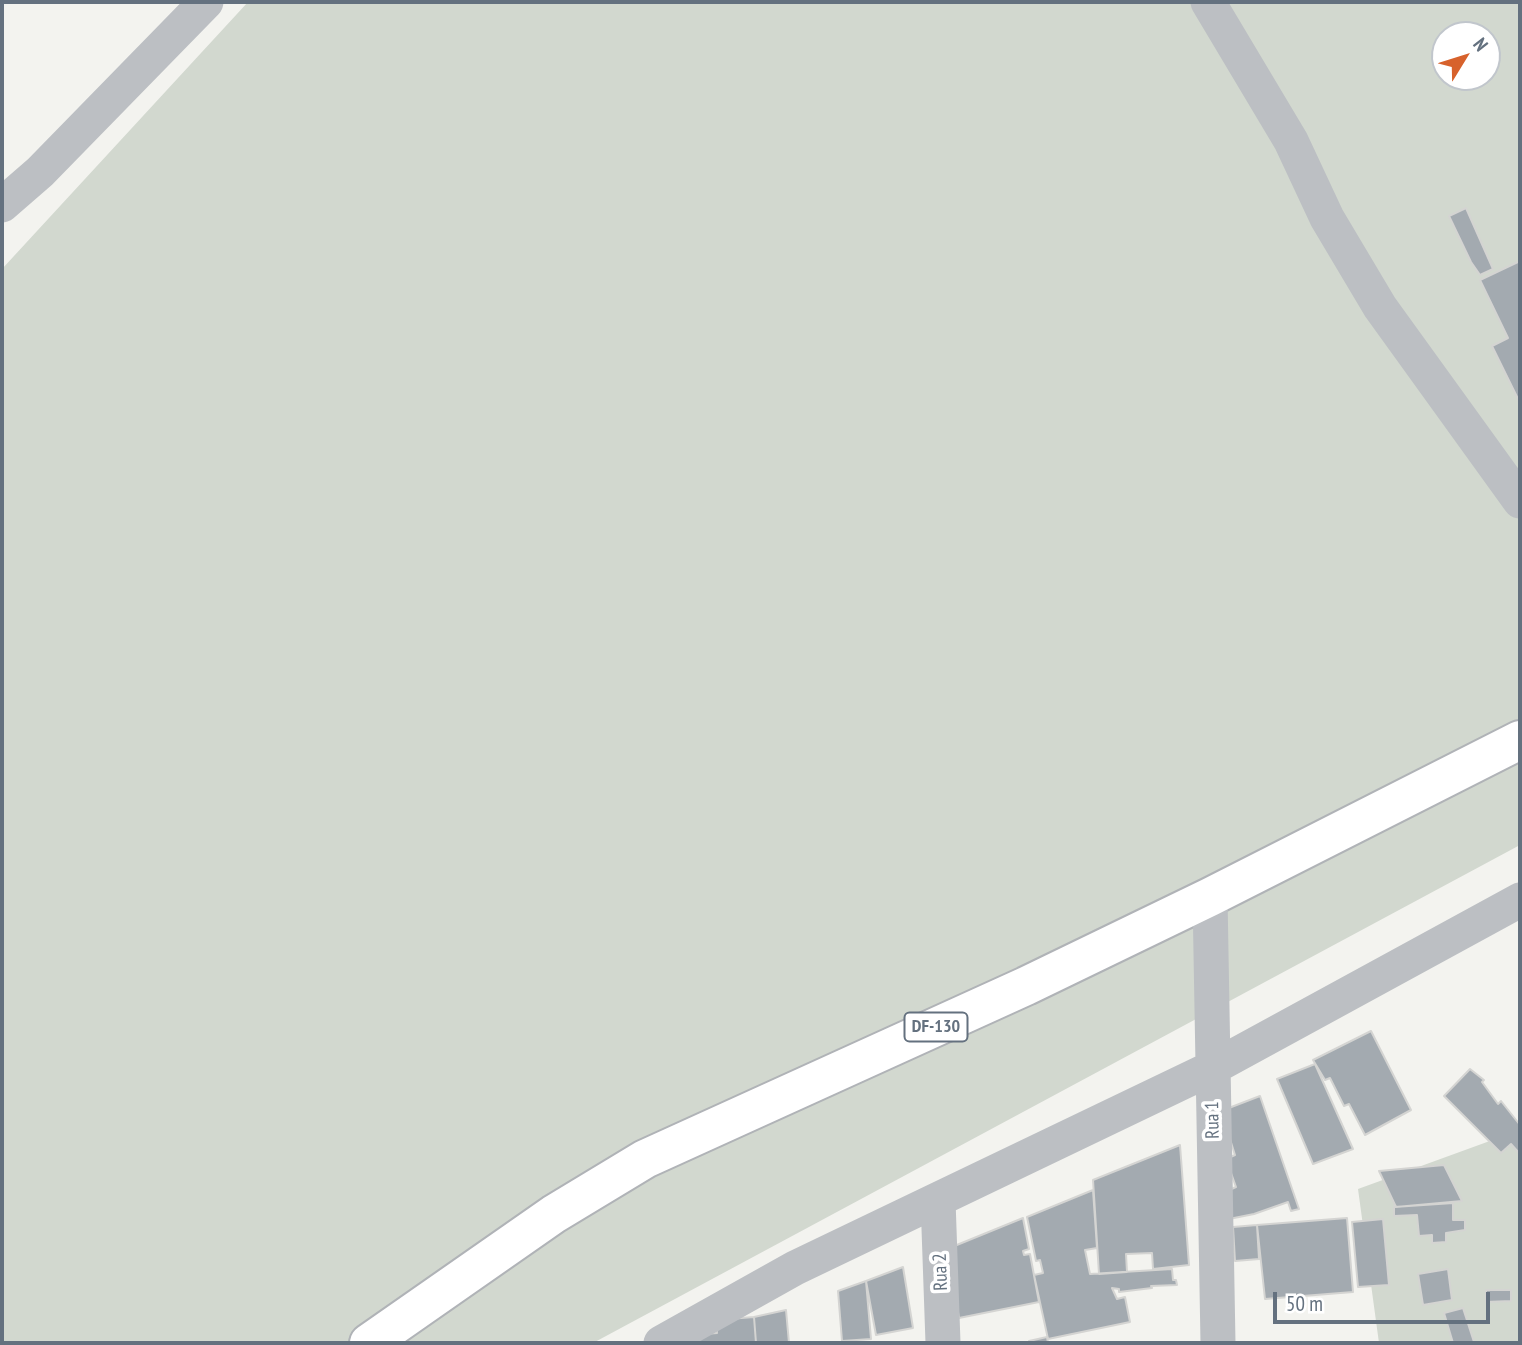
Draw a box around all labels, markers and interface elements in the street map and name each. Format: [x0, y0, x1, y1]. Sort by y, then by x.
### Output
north arrow [1431, 21, 1501, 91]
text: N [1468, 33, 1494, 56]
road number: DF-130 [904, 1012, 968, 1042]
street label: Rua 1 [1201, 1101, 1225, 1139]
street label: Rua 2 [929, 1253, 953, 1291]
scale bar [1277, 1278, 1494, 1322]
text: 50 m [1286, 1290, 1323, 1317]

